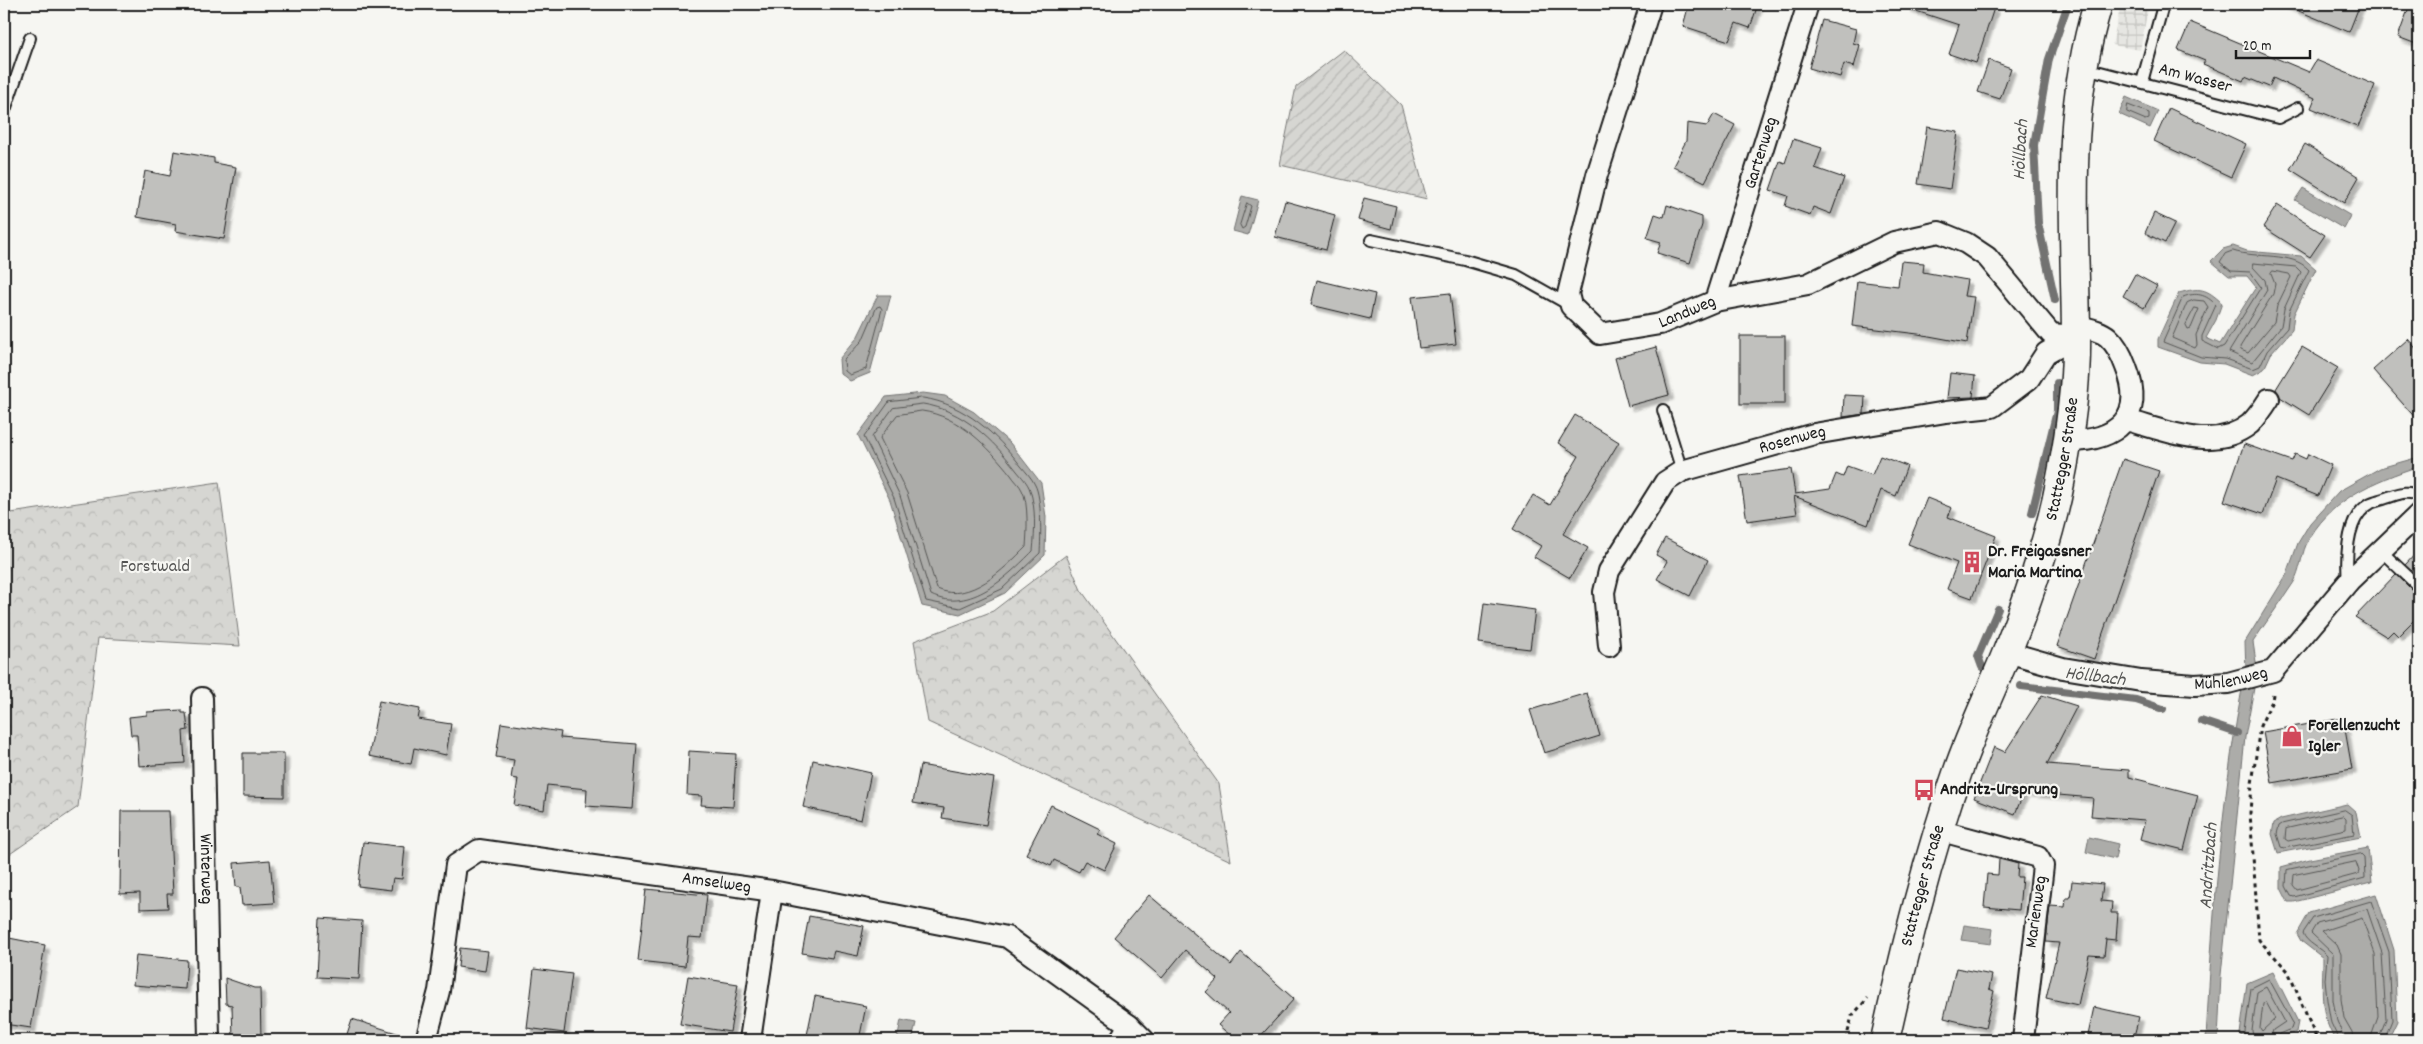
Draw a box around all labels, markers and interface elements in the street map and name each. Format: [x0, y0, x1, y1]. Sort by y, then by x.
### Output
scale bar [2236, 28, 2309, 60]
text: 20 m [2243, 36, 2271, 58]
street label: Am Wasser [2156, 57, 2235, 101]
street label: Gartenweg [1738, 114, 1784, 192]
water label: Höllbach [2007, 118, 2037, 181]
street label: Landweg [1655, 289, 1720, 336]
street label: Stattegger Straße [2039, 396, 2086, 524]
street label: Rosenweg [1756, 420, 1828, 461]
place label: Dr. Freigassner Maria Martina [1988, 540, 2092, 586]
building icon: Dr. Freigassner Maria Martina [1959, 549, 1985, 575]
park label: Forstwald [120, 555, 190, 580]
street label: Mühlenweg [2194, 660, 2271, 698]
water label: Höllbach [2063, 661, 2128, 695]
place label: Forellenzucht Igler [2308, 714, 2401, 760]
shop icon: Forellenzucht Igler [2279, 723, 2305, 749]
bus stop icon: Andritz-Ursprung [1911, 777, 1937, 803]
place label: Andritz-Ursprung [1940, 778, 2058, 803]
water label: Andritzbach [2194, 821, 2227, 910]
street label: Stattegger Straße [1895, 822, 1952, 949]
street label: Winterweg [192, 833, 219, 905]
street label: Amselweg [680, 866, 753, 900]
street label: Marienweg [2020, 874, 2054, 950]

